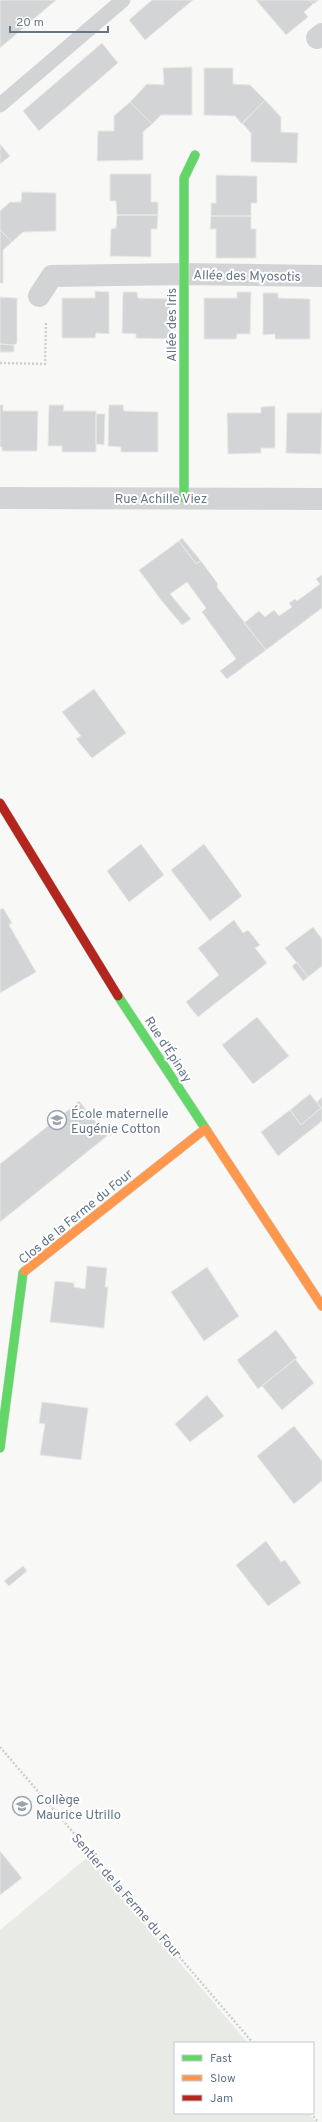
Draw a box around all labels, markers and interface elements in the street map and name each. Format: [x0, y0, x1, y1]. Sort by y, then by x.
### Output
scale bar [10, 8, 108, 34]
text: 20 m [16, 15, 44, 31]
street label: Allée des Myosotis [193, 268, 301, 286]
street label: Allée des Iris [165, 288, 181, 362]
street label: Rue Achille Viez [115, 492, 207, 508]
street label: Rue d'Épinay [140, 1013, 196, 1086]
place label: École maternelle Eugénie Cotton [71, 1105, 169, 1138]
school or university icon: École maternelle Eugénie Cotton [46, 1109, 68, 1131]
street label: Clos de la Ferme du Four [16, 1167, 136, 1268]
place label: Collège Maurice Utrillo [36, 1793, 121, 1824]
school or university icon: Collège Maurice Utrillo [11, 1795, 33, 1817]
street label: Sentier de la Ferme du Four [67, 1831, 184, 1962]
legend [174, 2042, 314, 2114]
text: Fast [210, 2051, 232, 2067]
text: Slow [210, 2071, 236, 2087]
text: Jam [210, 2091, 233, 2107]

